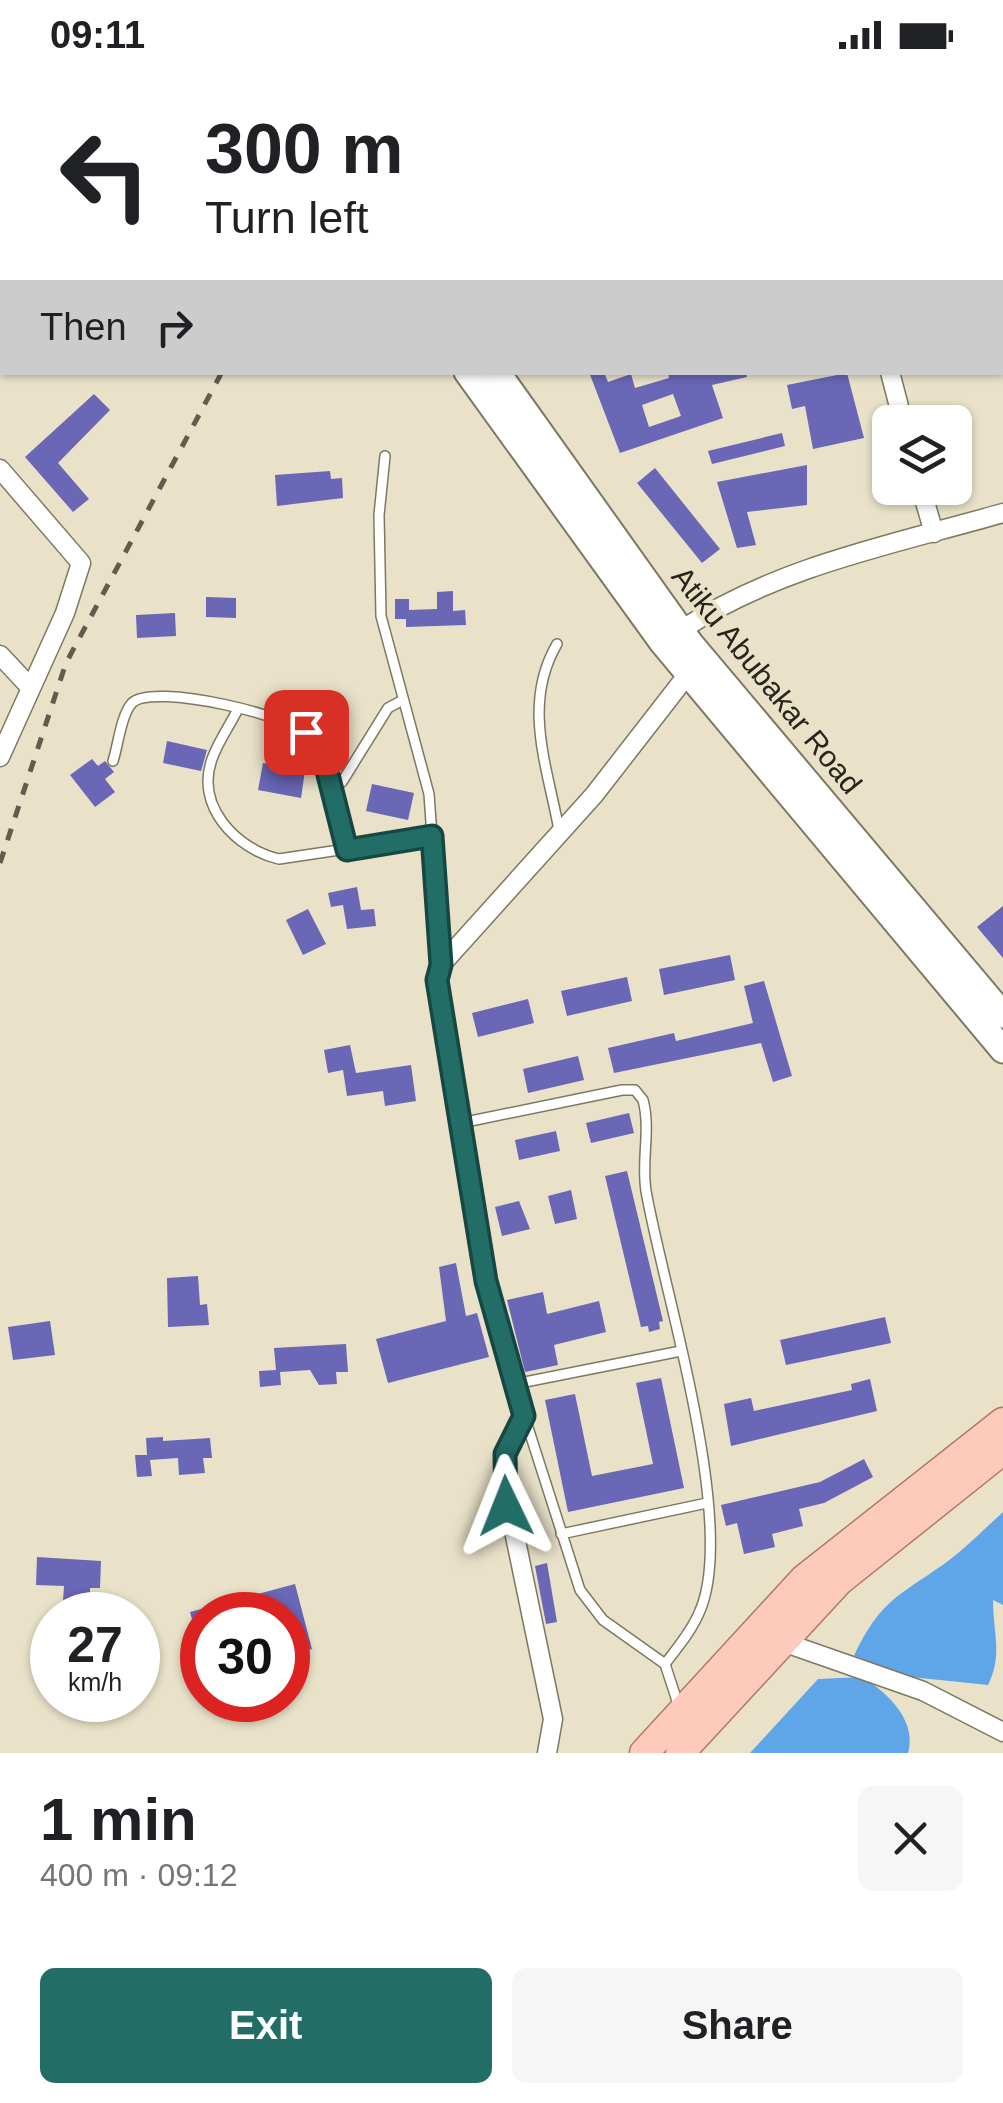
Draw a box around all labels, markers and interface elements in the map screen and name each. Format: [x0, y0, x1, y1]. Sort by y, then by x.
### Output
text: 09:11 [50, 14, 145, 56]
icon: left [40, 110, 170, 240]
text: 300 m [205, 110, 403, 188]
text: Turn left [205, 192, 368, 243]
icon: right [147, 300, 202, 355]
text: Then [40, 306, 127, 348]
map controls [872, 405, 972, 505]
button: layers [872, 405, 972, 505]
street label: Atiku Abubakar Road [665, 560, 869, 800]
pin [264, 690, 349, 775]
icon: arrive [279, 705, 334, 760]
position arrow [454, 1454, 558, 1558]
speed limit sign: 30 [180, 1592, 310, 1722]
text: 27 [67, 1617, 123, 1673]
text: km/h [68, 1668, 122, 1696]
text: 1 min [40, 1786, 197, 1853]
button: close [858, 1786, 963, 1891]
text: 400 m · 09:12 [40, 1857, 237, 1893]
button: Exit [40, 1968, 492, 2083]
button: Share [512, 1968, 963, 2083]

